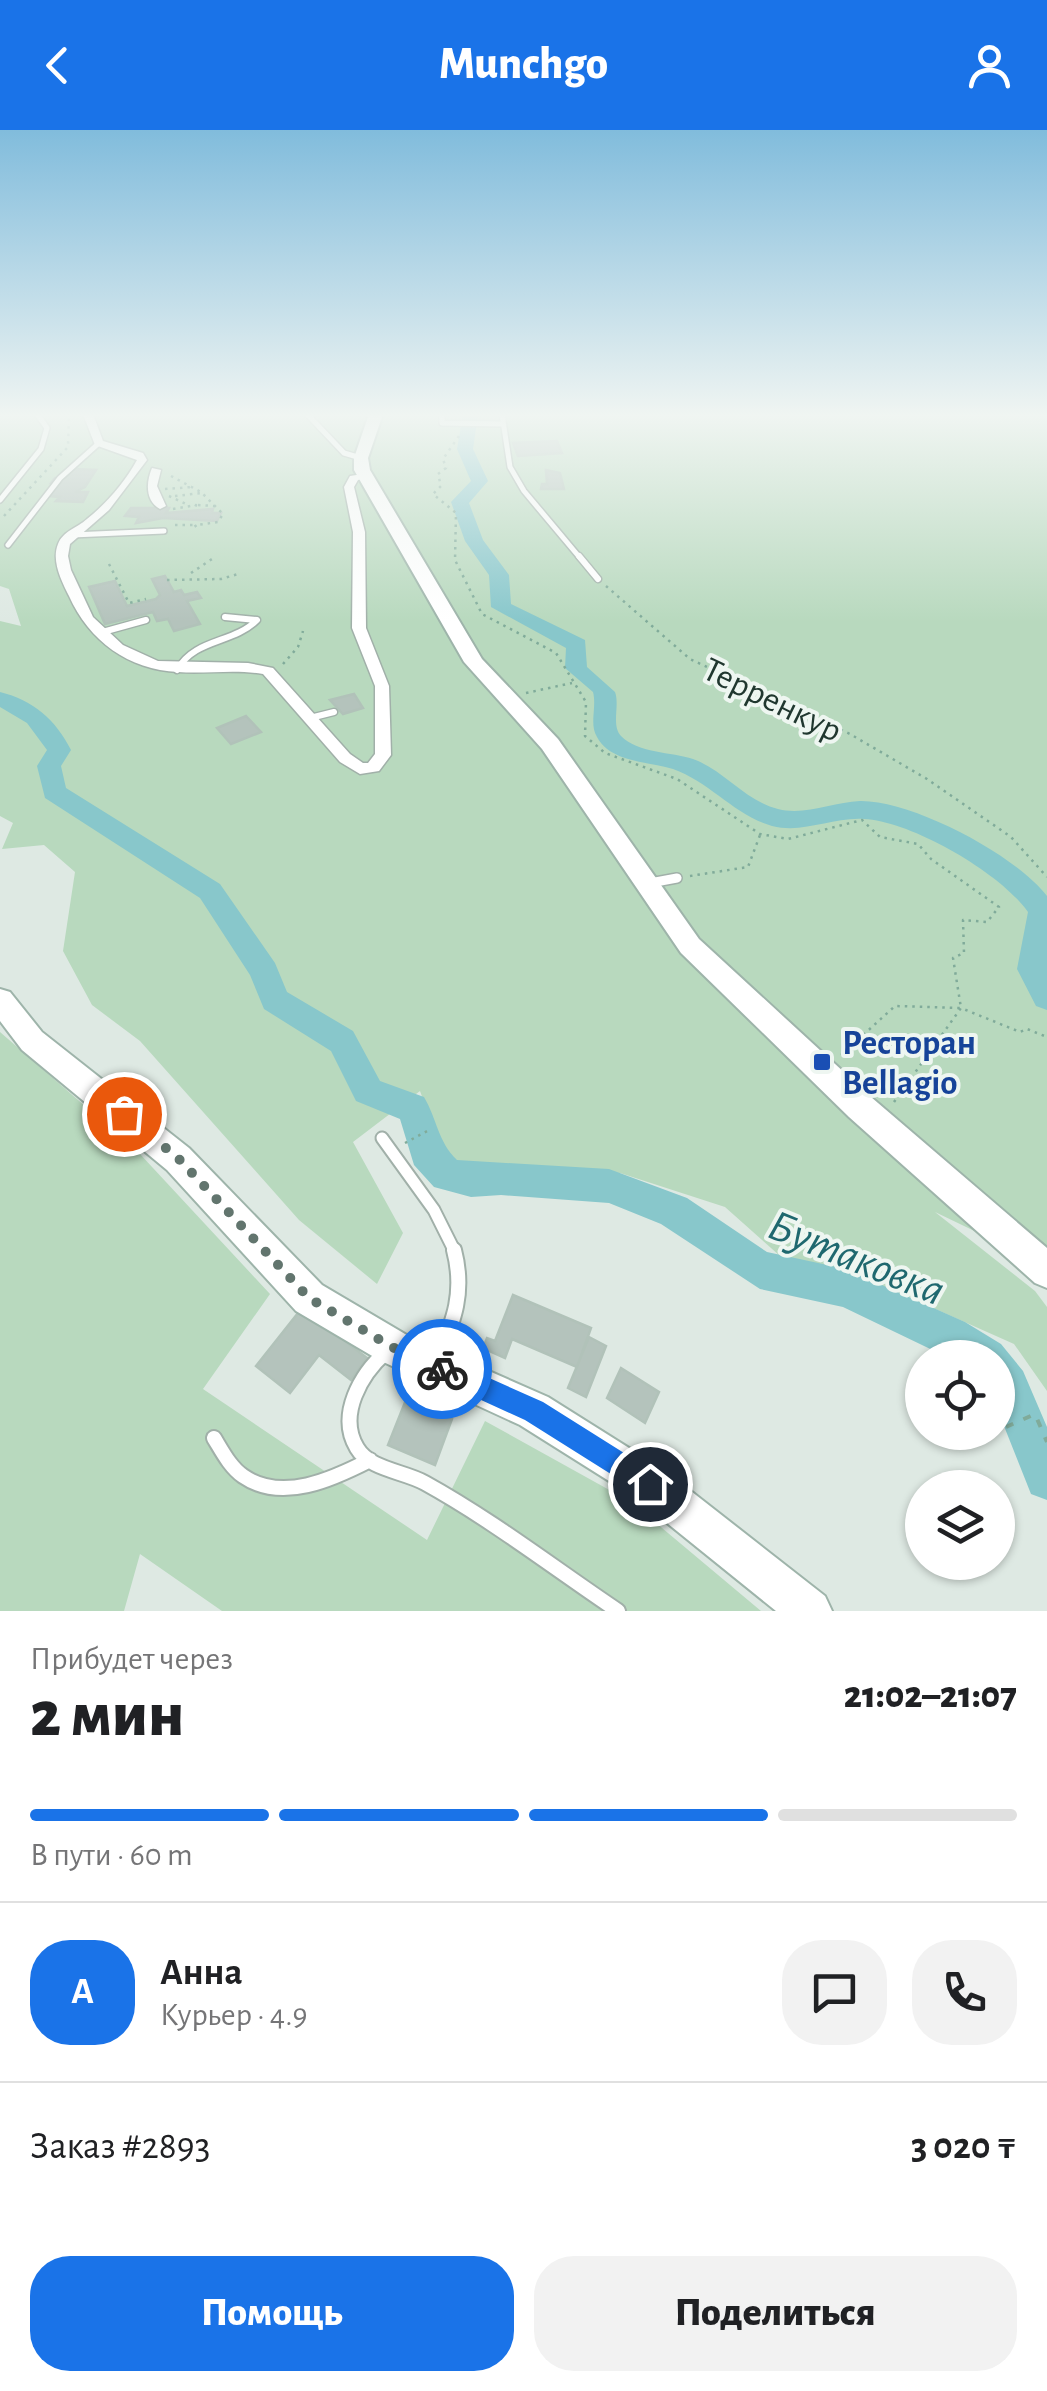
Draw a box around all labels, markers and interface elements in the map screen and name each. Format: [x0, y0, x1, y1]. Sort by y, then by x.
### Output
icon: back [30, 38, 85, 93]
icon: person [962, 38, 1017, 93]
text: Munchgo [439, 42, 608, 87]
street label: Терренкур [698, 652, 847, 749]
place label: Ресторан Bellagio [842, 1026, 976, 1101]
marker: Ресторан Bellagio [811, 1051, 833, 1073]
pin [82, 1072, 167, 1157]
icon: bag [97, 1087, 152, 1142]
water label: Бутаковка [761, 1203, 951, 1314]
courier [392, 1319, 492, 1419]
map controls [905, 1340, 1015, 1580]
button: locate [905, 1340, 1015, 1450]
icon: bike [415, 1342, 470, 1397]
pin [608, 1442, 693, 1527]
icon: home [623, 1457, 678, 1512]
button: layers [905, 1470, 1015, 1580]
text: Прибудет через [30, 1643, 233, 1675]
text: 21:02–21:07 [844, 1677, 1017, 1715]
text: 2 мин [30, 1683, 184, 1748]
text: В пути · 60 m [30, 1839, 193, 1871]
button: chat [782, 1940, 887, 2045]
button: phone [912, 1940, 1017, 2045]
text: Анна [160, 1954, 243, 1992]
text: А [71, 1973, 94, 2011]
text: Курьер · 4.9 [160, 1999, 308, 2031]
text: Заказ #2893 [30, 2128, 210, 2166]
text: 3 020 ₸ [911, 2128, 1017, 2166]
button: Помощь [30, 2256, 514, 2371]
button: Поделиться [534, 2256, 1017, 2371]

